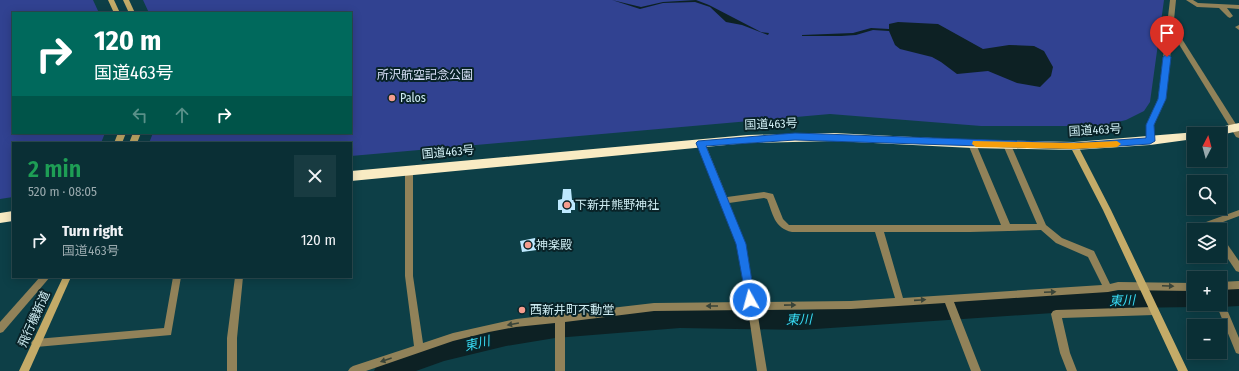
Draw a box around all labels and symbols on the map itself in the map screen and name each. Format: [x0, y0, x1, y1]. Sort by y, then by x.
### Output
pin [1150, 16, 1184, 57]
park label: 所沢航空記念公園 [377, 68, 473, 82]
place label: Palos [400, 91, 426, 105]
marker: Palos [387, 93, 397, 103]
street label: 国道463号 [744, 116, 798, 132]
street label: 国道463号 [1068, 122, 1122, 138]
north arrow [1187, 127, 1227, 167]
street label: 国道463号 [421, 143, 475, 161]
place label: 下新井熊野神社 [575, 198, 659, 212]
marker: 下新井熊野神社 [562, 200, 572, 210]
place label: 神楽殿 [536, 238, 572, 252]
marker: 神楽殿 [523, 240, 533, 250]
position arrow [729, 279, 771, 321]
one-way arrow [1162, 283, 1175, 289]
one-way arrow [1044, 288, 1056, 295]
street label: 飛行機新道 [15, 289, 53, 349]
water label: 東川 [1109, 292, 1137, 308]
one-way arrow [914, 296, 926, 303]
one-way arrow [784, 302, 797, 308]
place label: 西新井町不動堂 [530, 303, 614, 317]
one-way arrow [705, 303, 718, 309]
marker: 西新井町不動堂 [517, 305, 527, 315]
water label: 東川 [786, 312, 814, 327]
one-way arrow [507, 321, 519, 327]
water label: 東川 [463, 333, 493, 354]
one-way arrow [380, 357, 392, 363]

